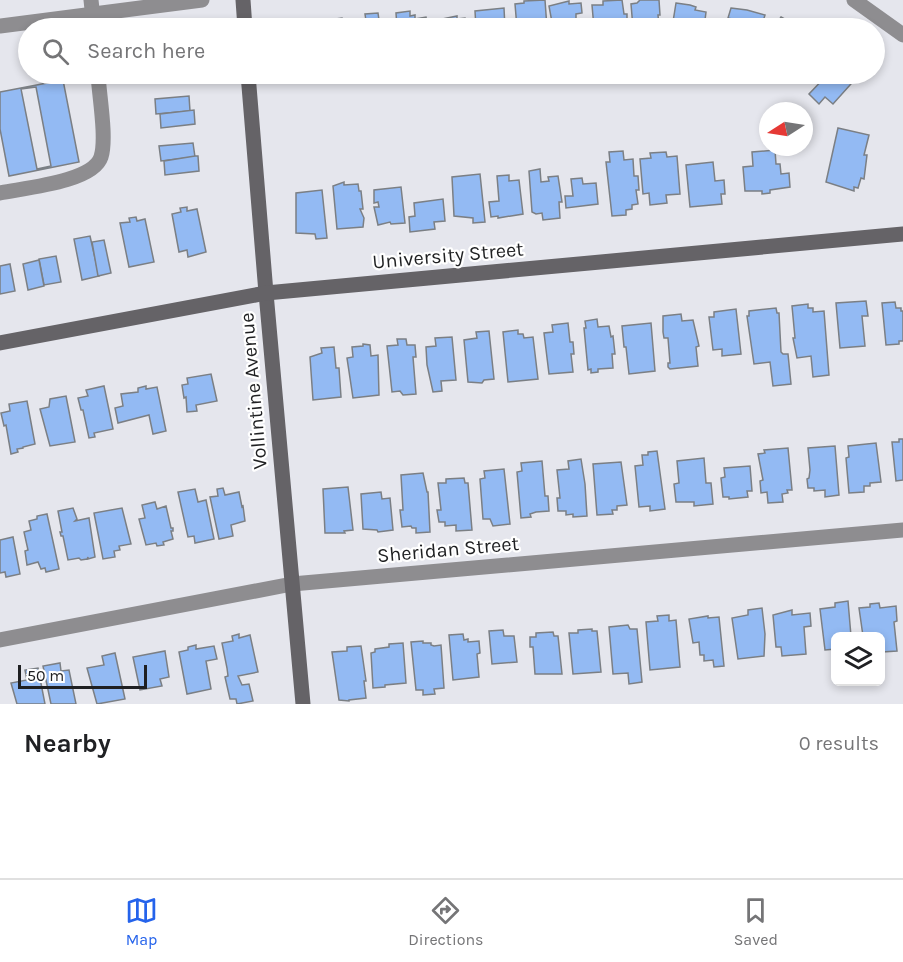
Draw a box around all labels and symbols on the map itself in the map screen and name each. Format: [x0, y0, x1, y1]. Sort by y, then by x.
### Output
north arrow [759, 102, 813, 156]
street label: University Street [372, 237, 525, 274]
street label: Vollintine Avenue [235, 312, 272, 470]
street label: Sheridan Street [376, 532, 520, 567]
scale bar [18, 662, 147, 690]

